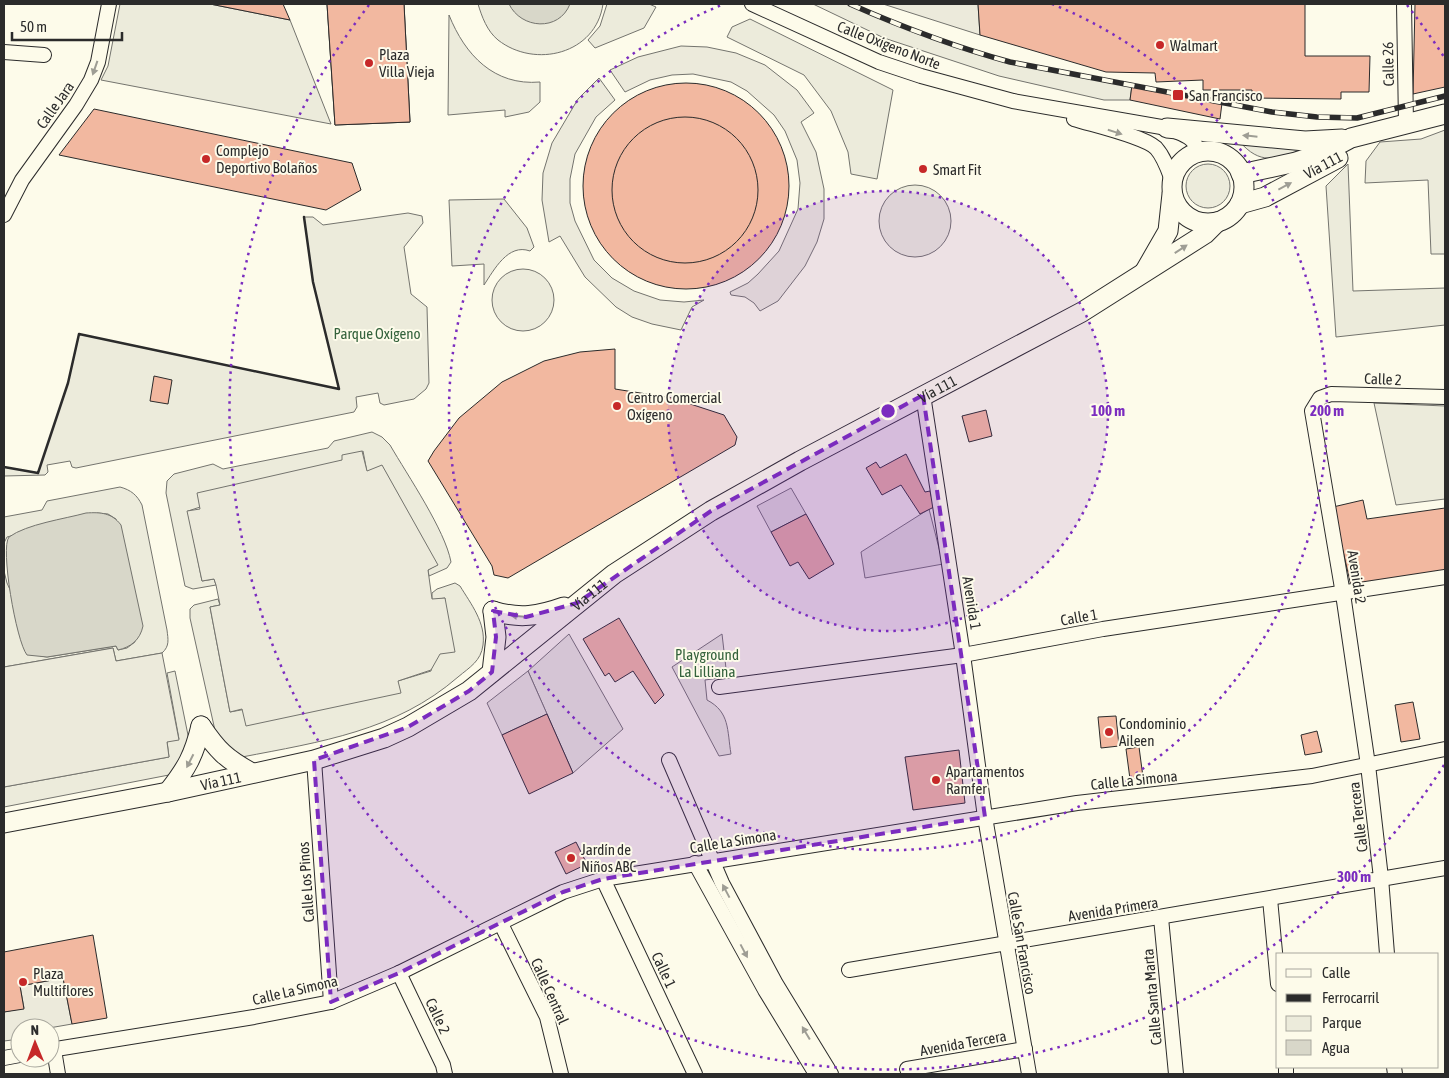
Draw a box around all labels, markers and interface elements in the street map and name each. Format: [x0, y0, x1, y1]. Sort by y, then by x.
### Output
scale bar [12, 10, 122, 42]
text: 50 m [20, 18, 47, 35]
street label: Calle Oxígeno Norte [835, 18, 943, 73]
place label: Walmart [1170, 37, 1218, 54]
marker: Walmart [1154, 39, 1166, 51]
street label: Calle 26 [1379, 42, 1397, 86]
place label: Plaza Villa Vieja [379, 46, 435, 80]
marker: Plaza Villa Vieja [363, 57, 375, 69]
one-way arrow [91, 61, 99, 76]
street label: Calle Jara [33, 78, 77, 132]
place label: San Francisco [1189, 87, 1263, 104]
marker: San Francisco [1171, 88, 1185, 102]
one-way arrow [1108, 129, 1123, 136]
one-way arrow [1242, 132, 1258, 140]
place label: Complejo Deportivo Bolaños [216, 142, 317, 176]
street label: Vía 111 [1301, 148, 1345, 182]
marker: Complejo Deportivo Bolaños [200, 153, 212, 165]
place label: Smart Fit [933, 161, 982, 178]
marker: Smart Fit [917, 163, 929, 175]
one-way arrow [1277, 182, 1292, 190]
one-way arrow [1174, 244, 1188, 254]
park label: Parque Oxígeno [333, 325, 421, 342]
street label: Calle 2 [1364, 370, 1402, 388]
street label: Vía 111 [915, 372, 959, 406]
place label: Centro Comercial Oxígeno [627, 389, 721, 423]
marker: Centro Comercial Oxígeno [611, 400, 623, 412]
centre of rings [879, 402, 897, 420]
text: 100 m [1091, 402, 1125, 419]
text: 200 m [1310, 402, 1344, 419]
street label: Avenida 2 [1344, 549, 1370, 605]
street label: Vía 111 [568, 575, 610, 614]
street label: Avenida 1 [959, 575, 985, 631]
street label: Calle 1 [1059, 605, 1099, 629]
one-way arrow [510, 612, 526, 620]
park label: Playground La Lilliana [675, 646, 739, 680]
place label: Condominio Aileen [1119, 715, 1186, 749]
marker: Condominio Aileen [1103, 726, 1115, 738]
one-way arrow [186, 754, 194, 769]
place label: Apartamentos Ramfer [946, 763, 1024, 797]
street label: Calle La Simona [1090, 767, 1178, 793]
street label: Vía 111 [199, 768, 243, 793]
marker: Apartamentos Ramfer [930, 774, 942, 786]
street label: Calle Tercera [1345, 781, 1371, 853]
street label: Calle La Simona [689, 826, 777, 856]
street label: Calle Los Pinos [295, 841, 317, 923]
place label: Jardín de Niños ABC [581, 841, 636, 875]
marker: Jardín de Niños ABC [565, 852, 577, 864]
text: 300 m [1337, 868, 1371, 885]
one-way arrow [722, 884, 730, 898]
street label: Calle San Francisco [1005, 890, 1039, 996]
street label: Avenida Primera [1067, 893, 1159, 925]
one-way arrow [740, 944, 748, 959]
street label: Calle Santa Marta [1139, 948, 1165, 1046]
street label: Calle 1 [648, 949, 680, 991]
legend [1276, 953, 1439, 1068]
street label: Calle Central [528, 955, 572, 1027]
text: Calle [1322, 964, 1351, 981]
place label: Plaza Multiflores [33, 965, 94, 999]
street label: Calle La Simona [251, 972, 339, 1008]
marker: Plaza Multiflores [17, 976, 29, 988]
text: Ferrocarril [1322, 989, 1379, 1006]
street label: Calle 2 [422, 995, 454, 1037]
text: Parque [1322, 1014, 1362, 1031]
north arrow [10, 1018, 60, 1068]
text: N [31, 1022, 39, 1038]
one-way arrow [801, 1026, 810, 1039]
street label: Avenida Tercera [918, 1027, 1008, 1059]
text: Agua [1322, 1039, 1350, 1056]

